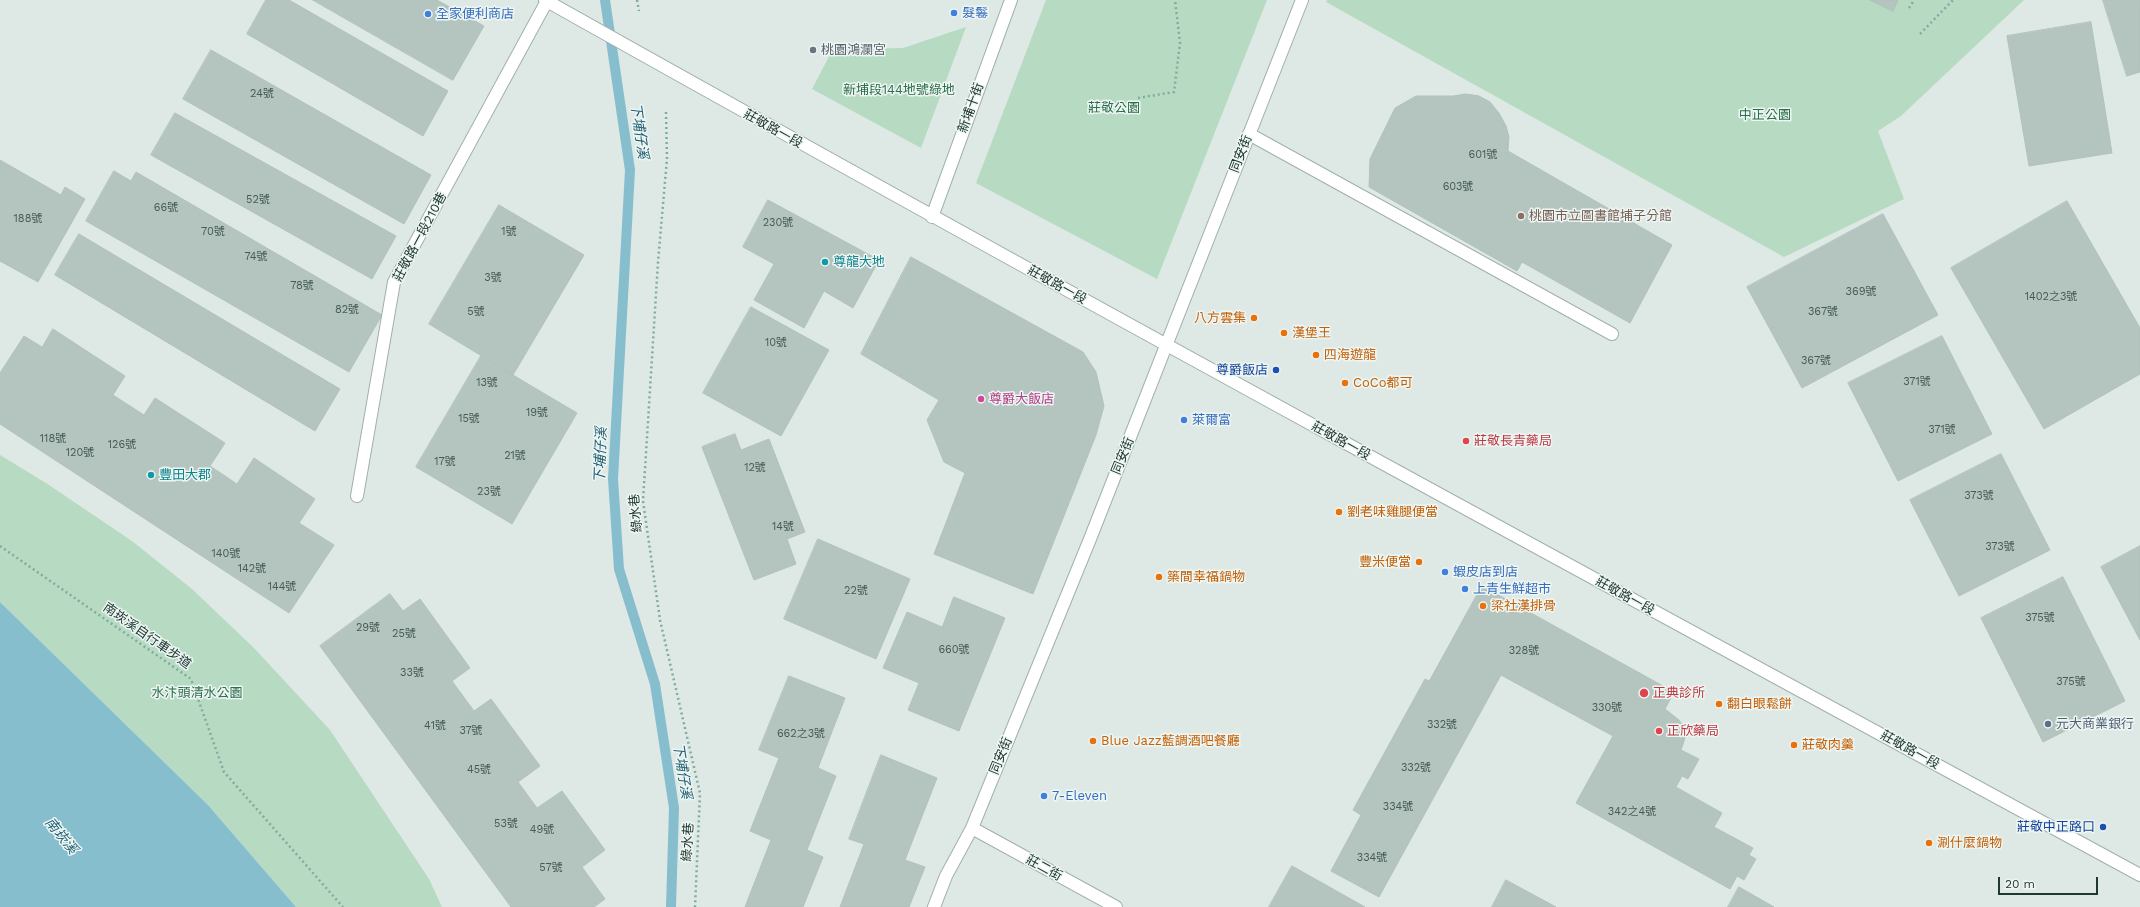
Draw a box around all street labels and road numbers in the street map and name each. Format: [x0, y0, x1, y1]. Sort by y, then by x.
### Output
street label: 新埔十街 [955, 81, 987, 135]
street label: 莊敬路一段 [741, 106, 805, 152]
street label: 同安街 [1227, 133, 1255, 175]
street label: 莊敬路一段210巷 [390, 190, 450, 284]
street label: 莊敬路一段 [1025, 262, 1089, 308]
street label: 莊敬路一段 [1309, 418, 1373, 464]
street label: 同安街 [1108, 435, 1138, 477]
street label: 綠水巷 [627, 493, 645, 533]
street label: 莊敬路一段 [1593, 573, 1657, 619]
street label: 南崁溪自行車步道 [100, 600, 194, 672]
street label: 莊敬路一段 [1878, 727, 1942, 773]
street label: 同安街 [986, 735, 1016, 777]
street label: 綠水巷 [679, 822, 697, 862]
street label: 莊二街 [1023, 852, 1065, 884]

